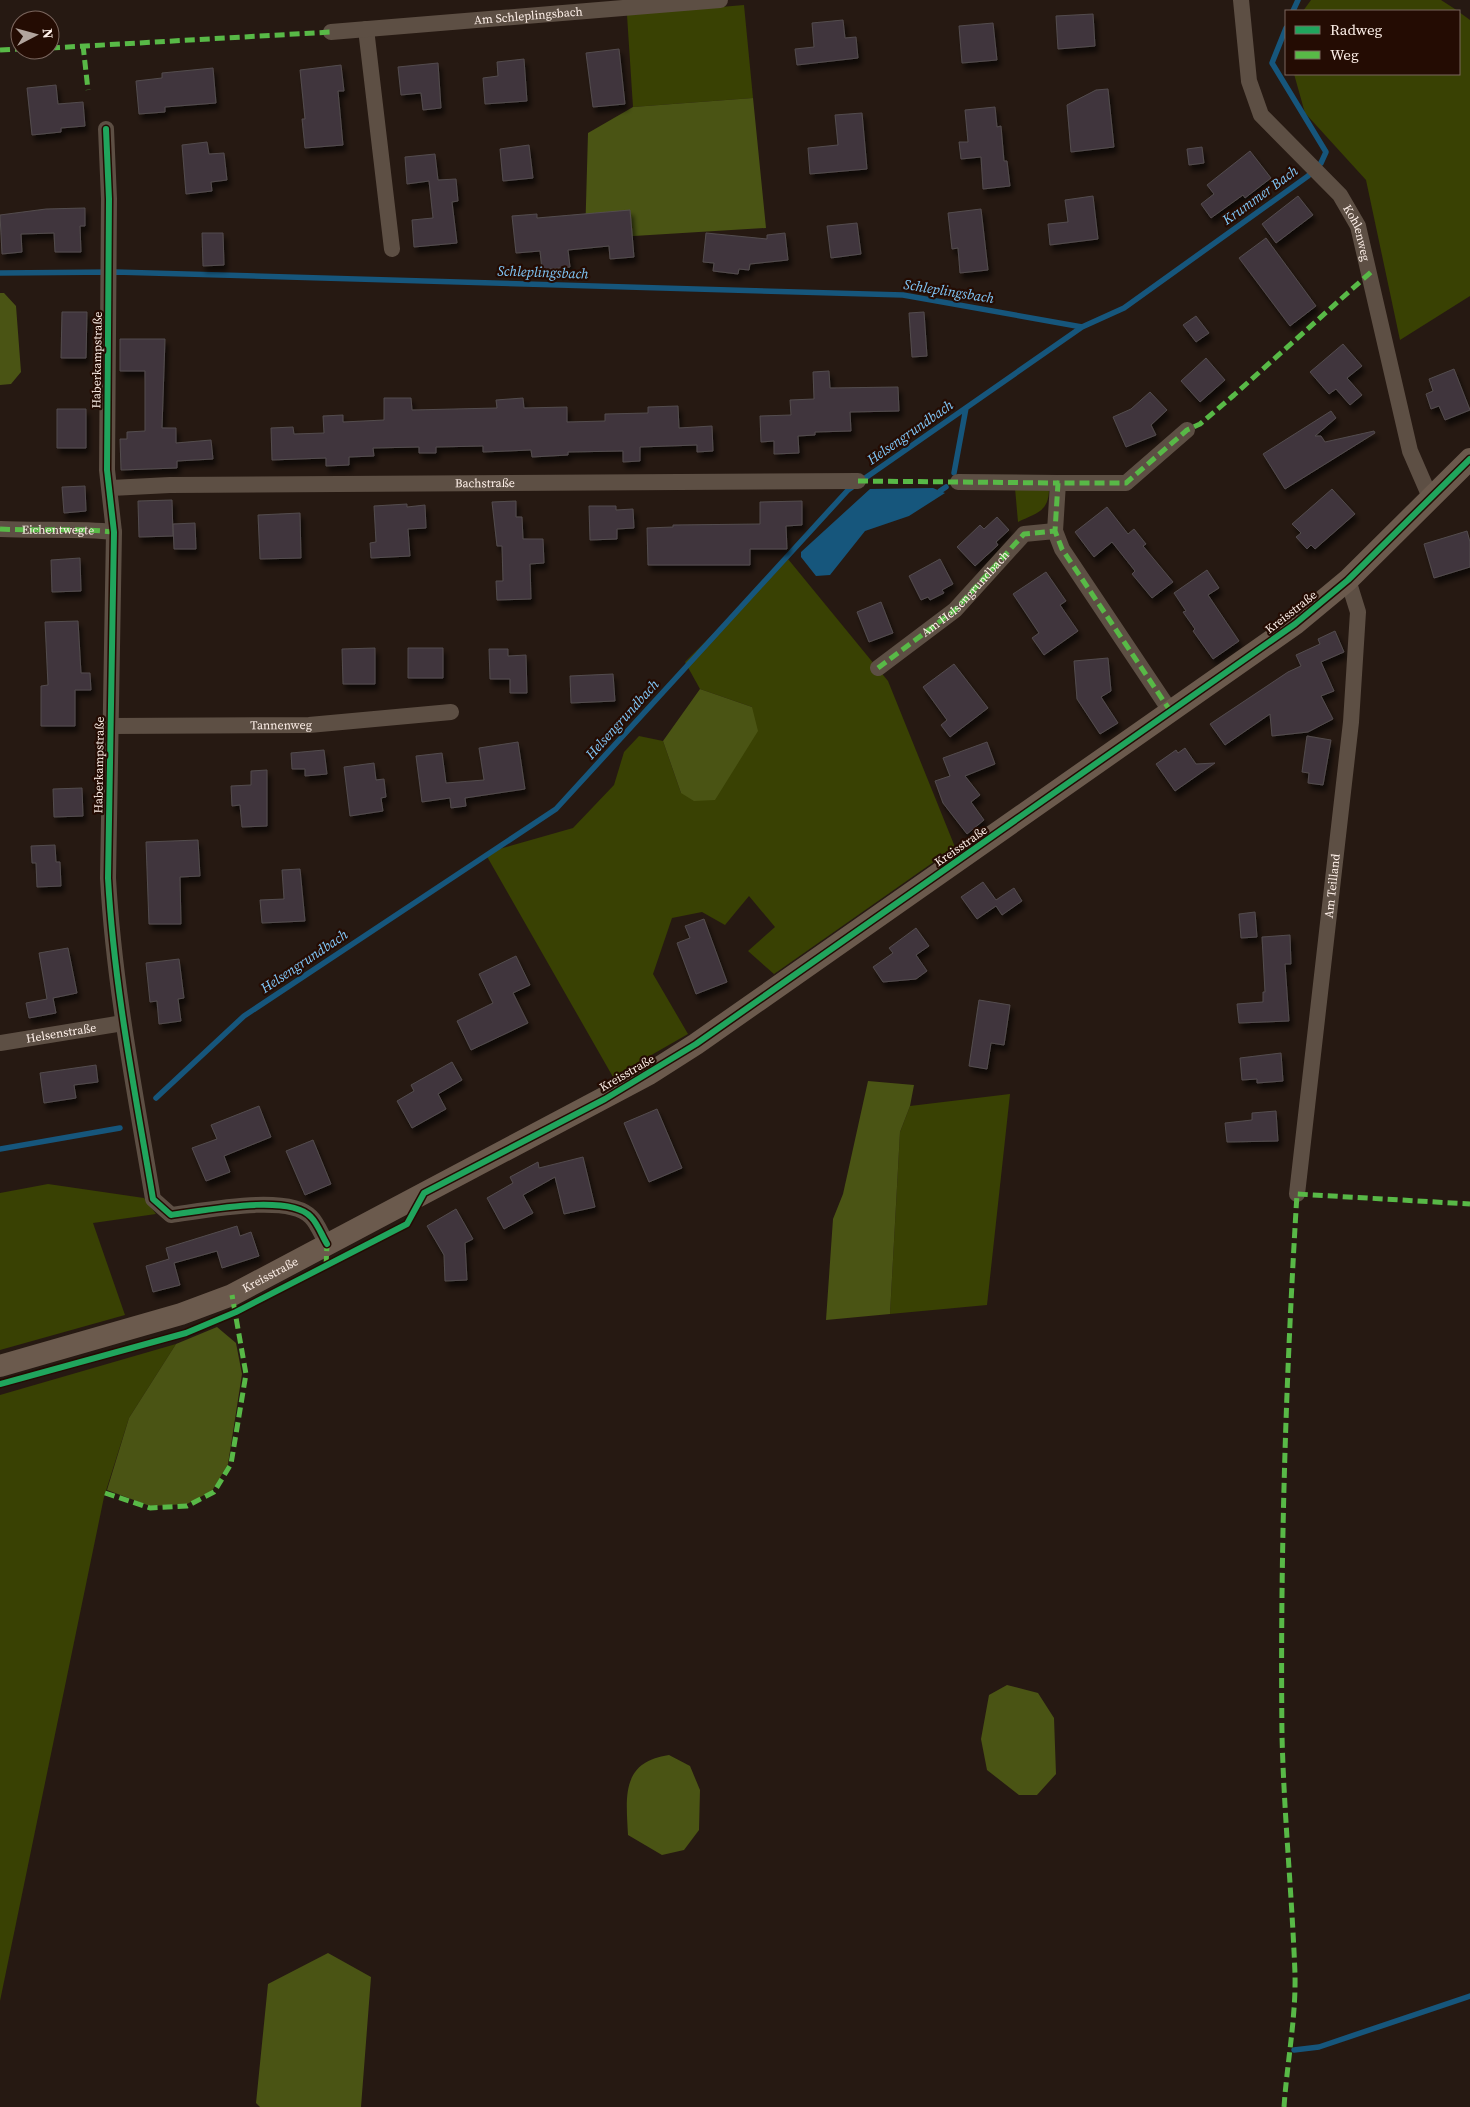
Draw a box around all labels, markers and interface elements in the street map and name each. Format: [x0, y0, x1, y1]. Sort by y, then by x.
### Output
street label: Am Schleplingsbach [473, 3, 583, 28]
north arrow [10, 10, 60, 60]
legend [1285, 10, 1460, 75]
text: Radweg [1330, 19, 1383, 40]
text: N [37, 28, 58, 40]
text: Weg [1330, 44, 1359, 65]
water label: Krummer Bach [1217, 160, 1302, 230]
street label: Kohlenweg [1339, 202, 1374, 263]
water label: Schleplingsbach [497, 260, 589, 284]
water label: Schleplingsbach [902, 274, 996, 308]
street label: Haberkampstraße [88, 311, 106, 409]
water label: Helsengrundbach [862, 395, 957, 470]
street label: Bachstraße [455, 475, 515, 491]
street label: Eichentwegte [22, 522, 95, 538]
street label: Am Helsengrundbach [918, 547, 1013, 641]
street label: Kreisstraße [1262, 587, 1320, 637]
water label: Helsengrundbach [580, 674, 664, 764]
street label: Haberkampstraße [90, 716, 108, 814]
street label: Tannenweg [250, 717, 312, 733]
street label: Kreisstraße [931, 822, 991, 870]
street label: Am Teilland [1321, 853, 1344, 919]
water label: Helsengrundbach [256, 924, 352, 998]
street label: Helsenstraße [25, 1019, 97, 1047]
street label: Kreisstraße [596, 1051, 658, 1095]
street label: Kreisstraße [239, 1253, 301, 1296]

